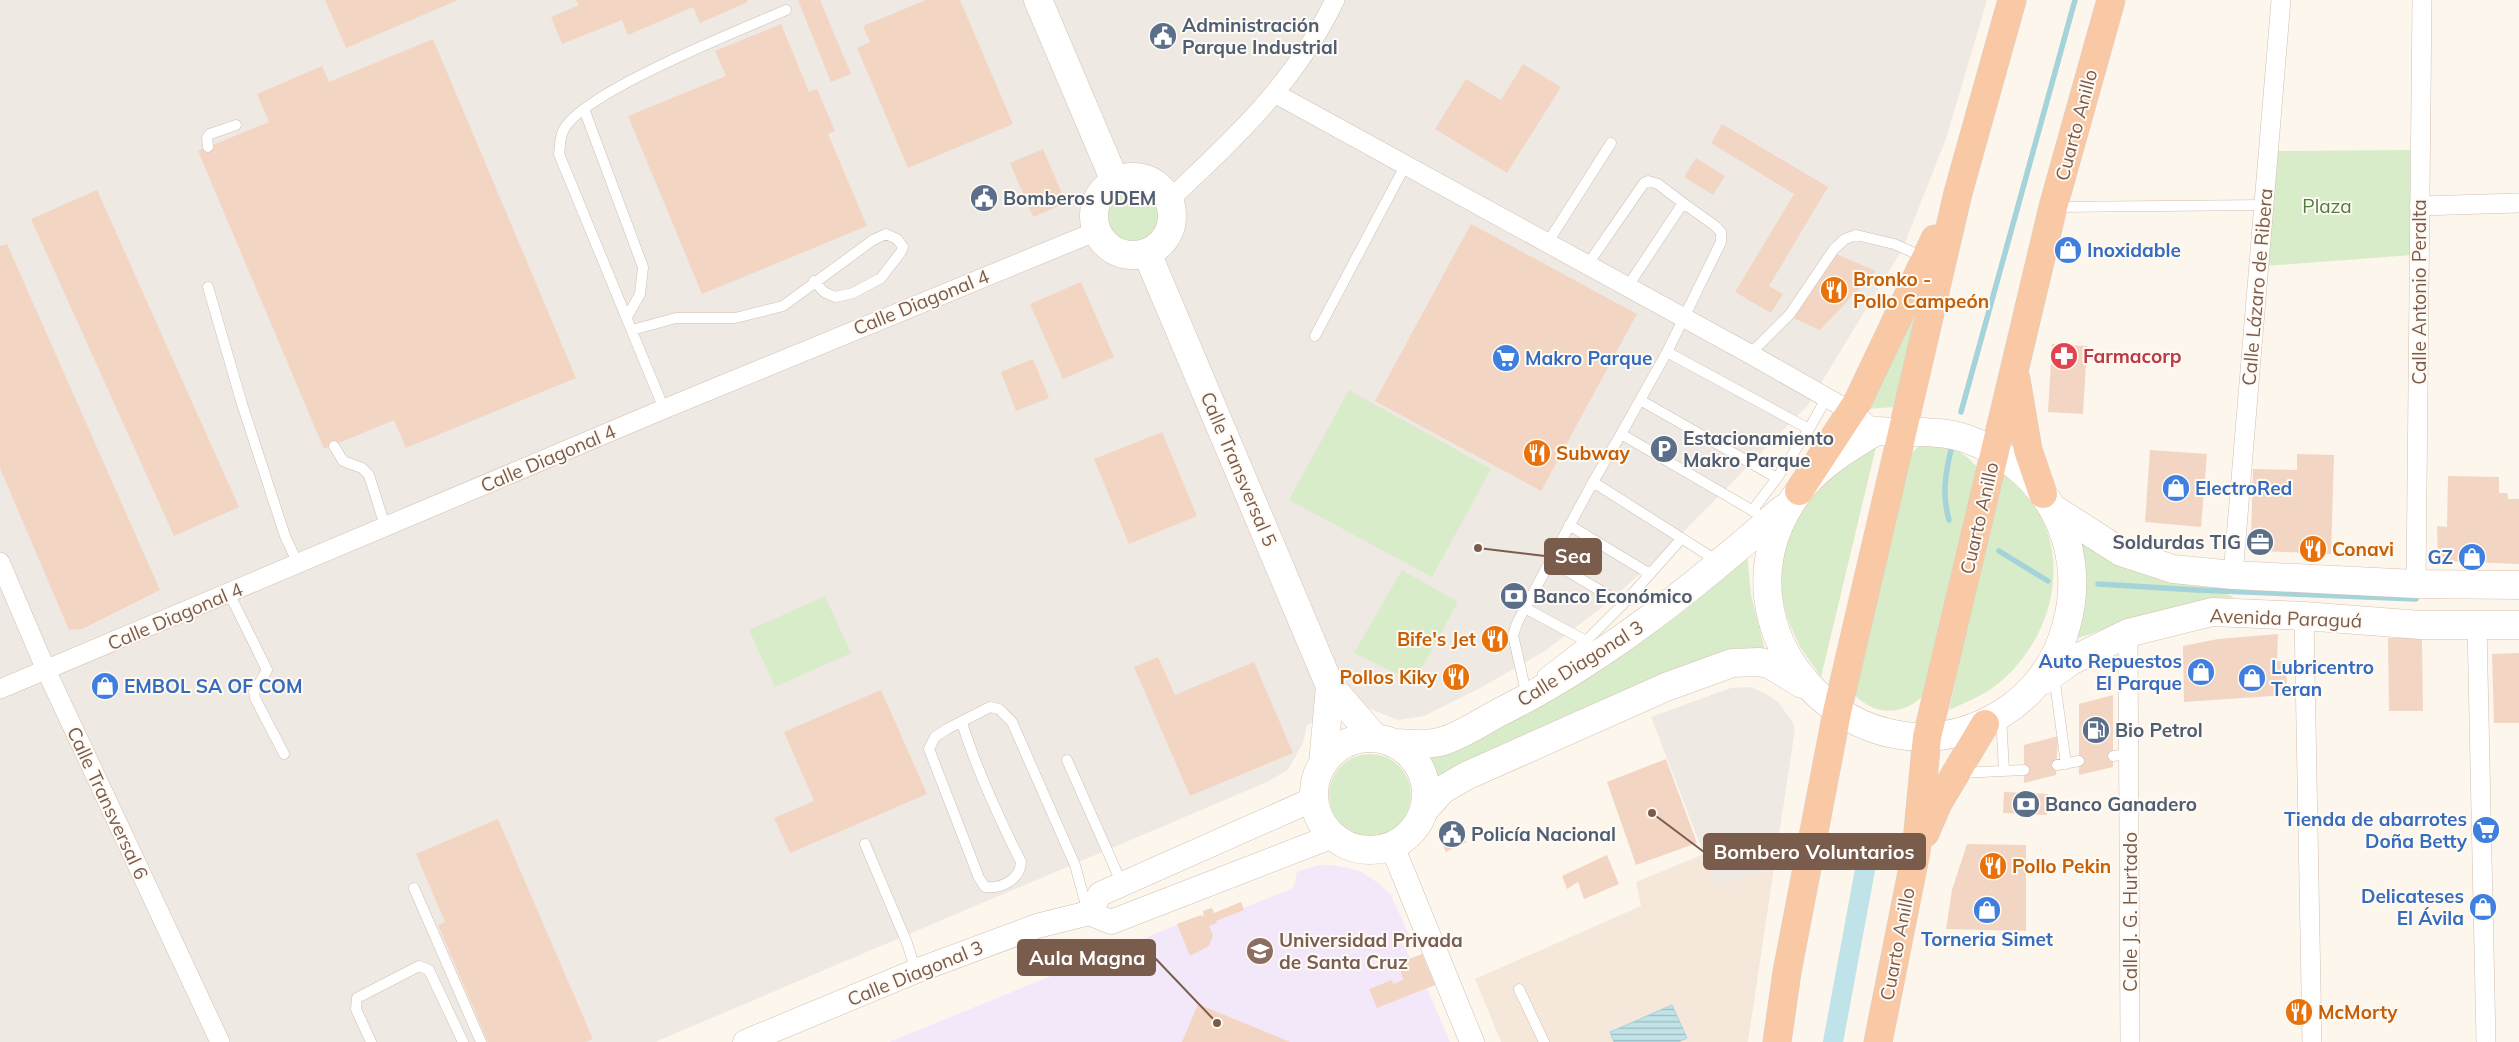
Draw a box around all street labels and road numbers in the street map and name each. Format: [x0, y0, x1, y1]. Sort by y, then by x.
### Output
street label: Cuarto Anillo [2050, 67, 2102, 183]
street label: Calle Lázaro de Ribera [2236, 187, 2278, 387]
street label: Calle Antonio Peralta [2407, 199, 2431, 385]
street label: Calle Diagonal 4 [850, 264, 992, 340]
street label: Calle Transversal 5 [1196, 388, 1282, 550]
street label: Calle Diagonal 4 [477, 419, 619, 497]
street label: Cuarto Anillo [1954, 460, 2004, 576]
street label: Calle Diagonal 4 [104, 577, 246, 655]
street label: Avenida Paraguá [2209, 603, 2363, 633]
street label: Calle Diagonal 3 [1512, 615, 1648, 711]
street label: Calle Transversal 6 [62, 723, 154, 883]
street label: Calle J. G. Hurtado [2118, 832, 2142, 992]
street label: Cuarto Anillo [1874, 886, 1920, 1002]
street label: Calle Diagonal 3 [844, 935, 986, 1011]

